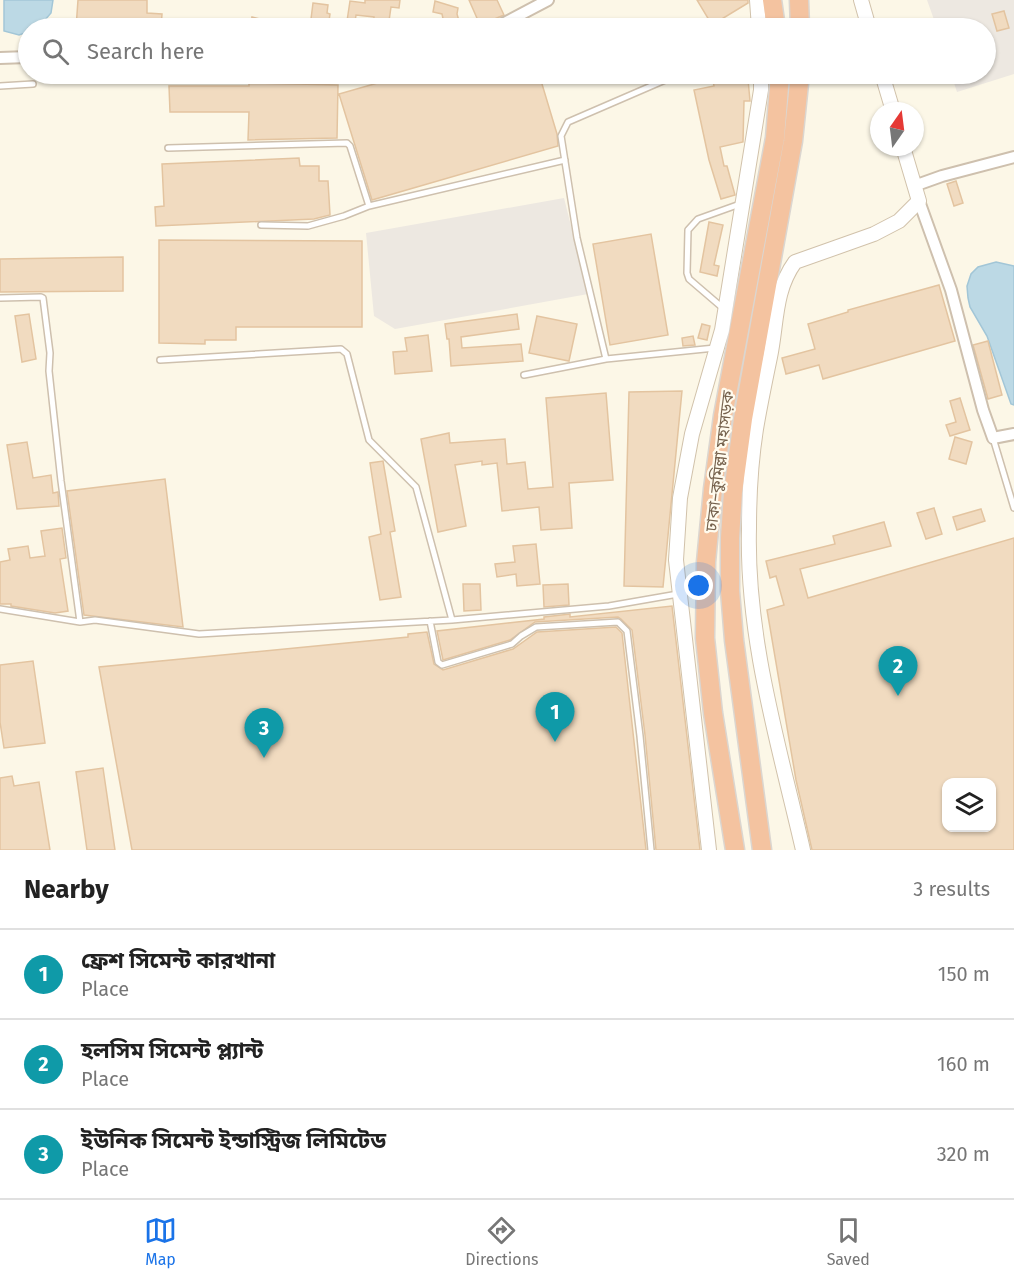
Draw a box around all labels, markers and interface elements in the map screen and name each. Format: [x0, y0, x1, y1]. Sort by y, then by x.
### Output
search box [18, 18, 996, 84]
icon: search [39, 35, 72, 68]
text: Search here [87, 38, 205, 65]
north arrow [870, 102, 924, 156]
street label: ঢাকা–কুমিল্লা মহাসড়ক [701, 389, 738, 533]
your location [684, 571, 713, 600]
pin: 2 [878, 646, 918, 696]
pin: 1 [536, 692, 574, 742]
pin: 3 [244, 708, 284, 758]
map controls [942, 778, 996, 832]
button: layers [942, 778, 996, 832]
text: Nearby [24, 874, 109, 905]
text: 3 results [913, 877, 990, 901]
text: ফ্রেশ সিমেন্ট কারখানা [81, 947, 275, 974]
text: 1 [39, 962, 48, 986]
text: 150 m [938, 962, 990, 986]
text: Place [81, 977, 129, 1001]
text: হলসিম সিমেন্ট প্ল্যান্ট [81, 1037, 264, 1064]
text: 2 [38, 1052, 49, 1076]
text: 160 m [937, 1052, 990, 1076]
text: Place [81, 1067, 129, 1091]
text: ইউনিক সিমেন্ট ইন্ডাস্ট্রিজ লিমিটেড [81, 1127, 386, 1154]
text: 3 [38, 1142, 49, 1166]
text: 320 m [937, 1142, 990, 1166]
text: Place [81, 1157, 129, 1181]
tab: Map [144, 1214, 177, 1269]
tab: Directions [465, 1214, 539, 1269]
tab: Saved [827, 1214, 870, 1269]

